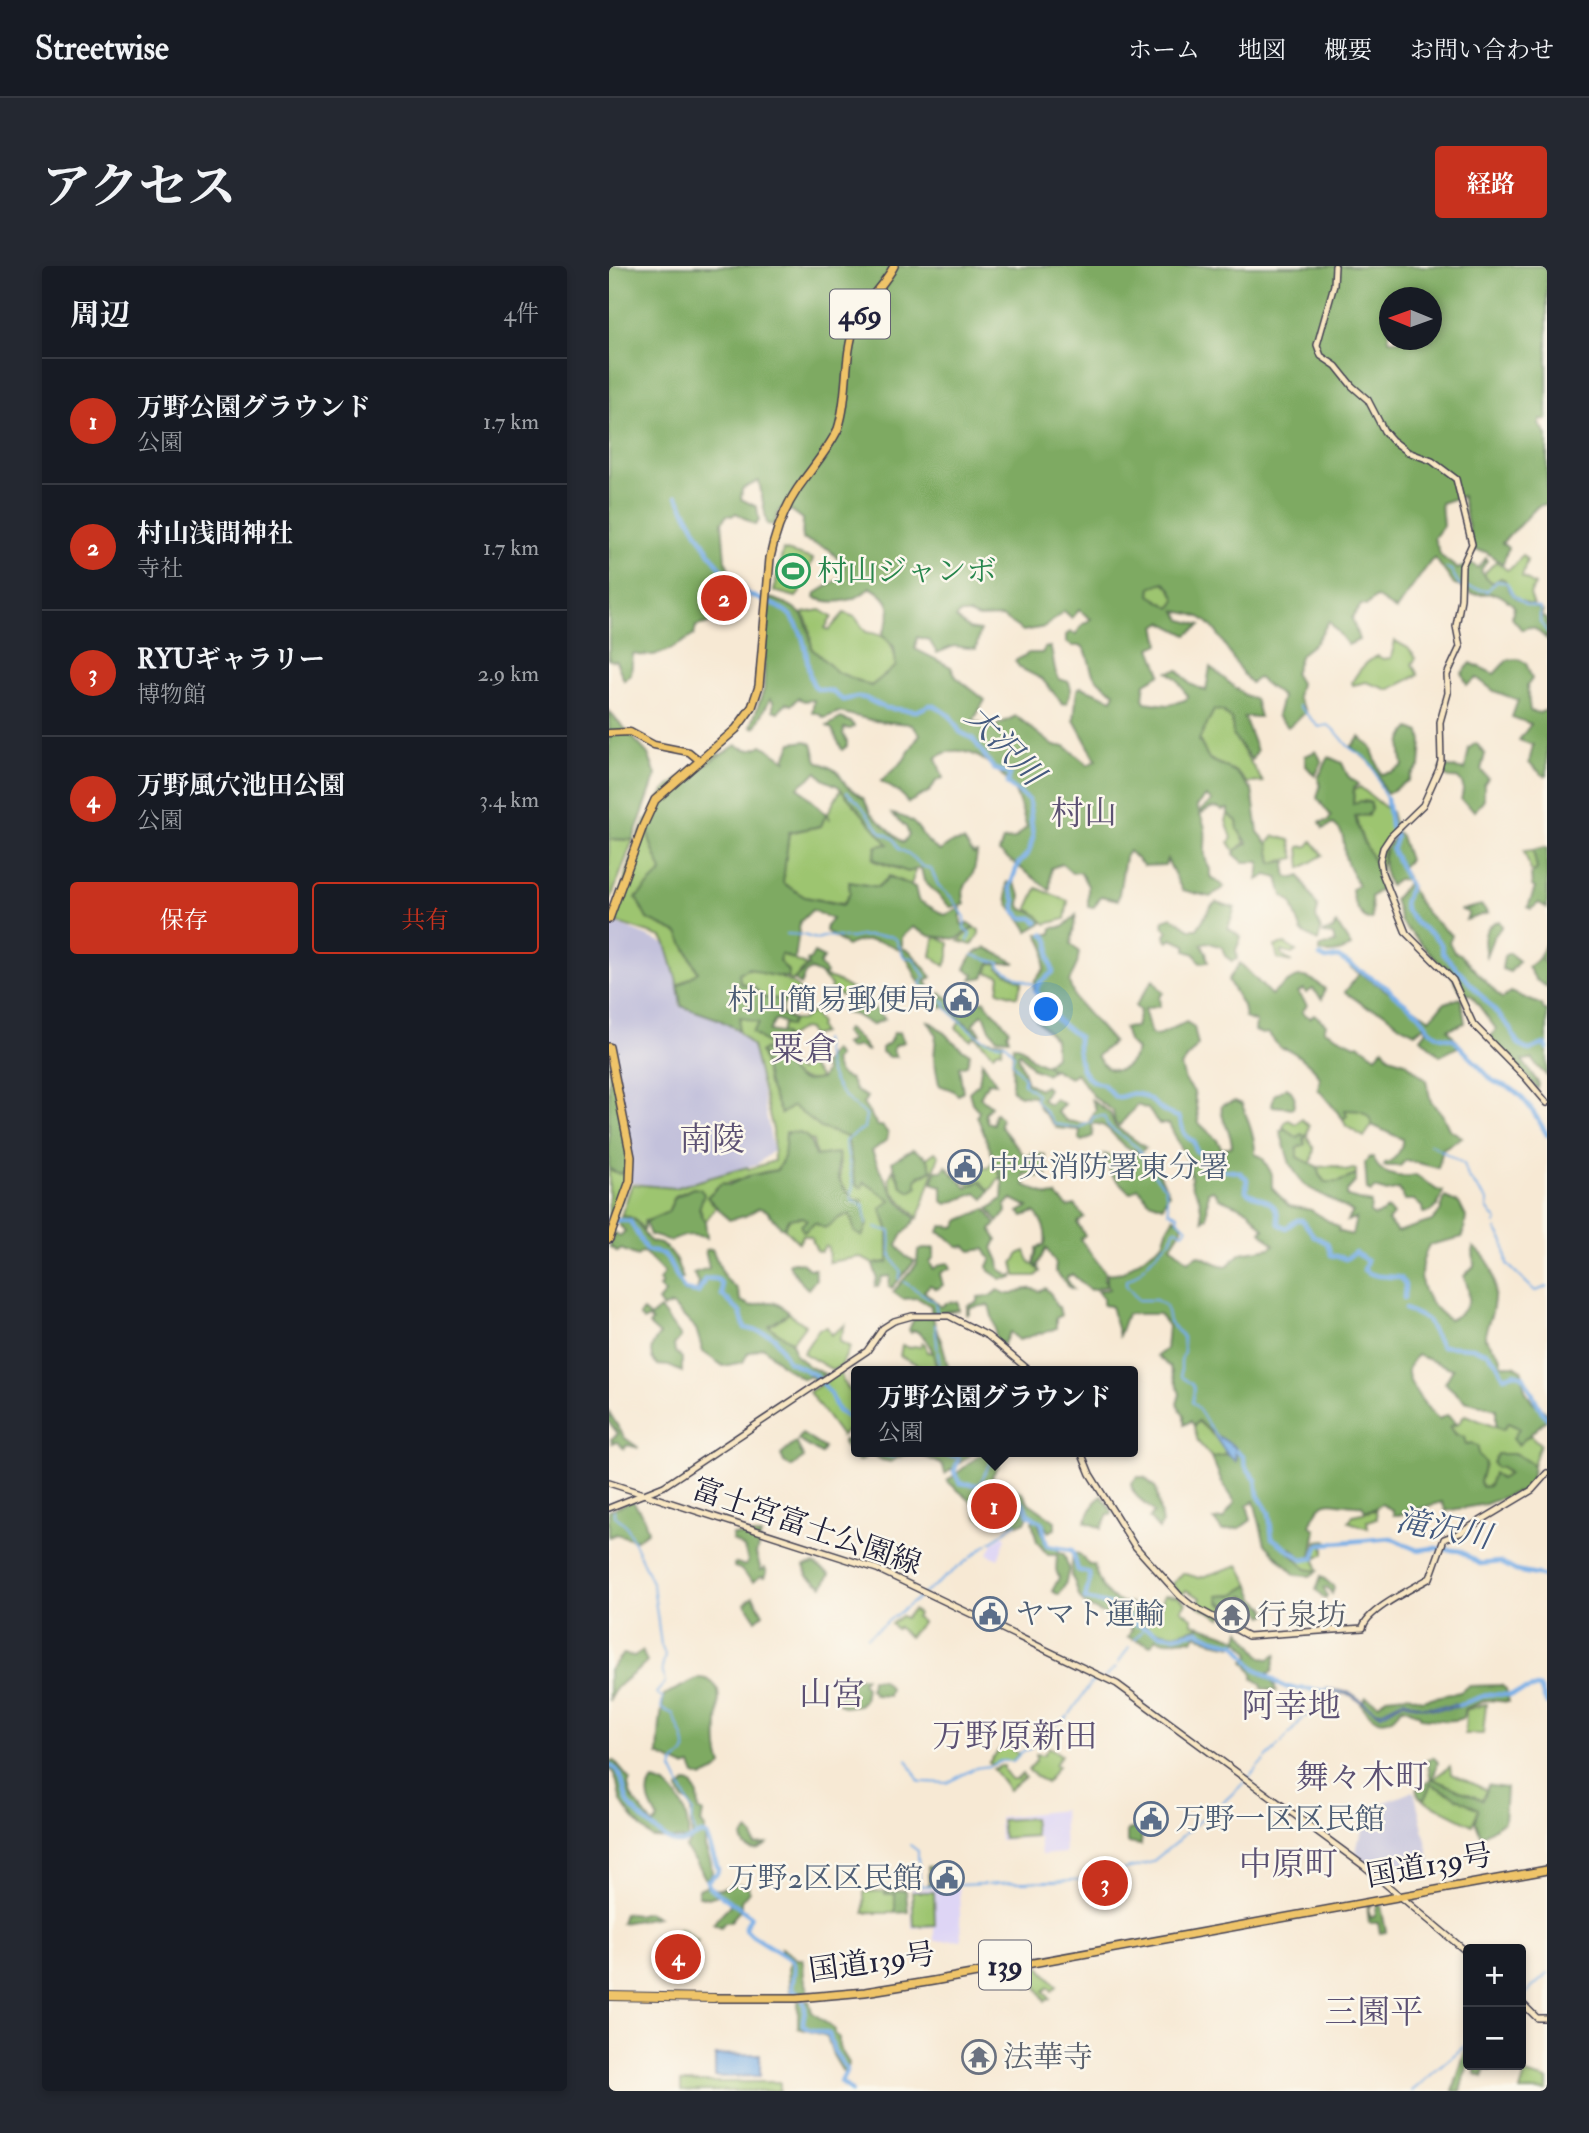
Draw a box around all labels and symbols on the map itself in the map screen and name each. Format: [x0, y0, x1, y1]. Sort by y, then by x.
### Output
north arrow [1379, 287, 1442, 350]
road number: 469 [830, 289, 890, 338]
sports icon: 村山ジャンボ [774, 552, 812, 590]
place label: 村山ジャンボ [817, 553, 996, 590]
pin: 2 [701, 572, 747, 624]
water label: 大沢川 [957, 697, 1054, 796]
district label: 村山 [1051, 793, 1117, 834]
public building icon: 村山簡易郵便局 [942, 981, 980, 1019]
place label: 村山簡易郵便局 [727, 982, 937, 1019]
your location [1029, 992, 1063, 1026]
district label: 粟倉 [771, 1029, 837, 1070]
district label: 南陵 [679, 1119, 745, 1160]
public building icon: 中央消防署東分署 [946, 1148, 984, 1186]
place label: 中央消防署東分署 [989, 1149, 1229, 1186]
street label: 富士宮富士公園線 [687, 1470, 926, 1583]
pin: 1 [971, 1480, 1017, 1532]
water label: 滝沢川 [1393, 1500, 1498, 1558]
public building icon: ヤマト運輸 [971, 1595, 1009, 1633]
place label: ヤマト運輸 [1015, 1596, 1165, 1633]
temple icon: 行泉坊 [1213, 1596, 1251, 1634]
place label: 行泉坊 [1257, 1597, 1347, 1634]
district label: 山宮 [799, 1674, 865, 1715]
district label: 阿幸地 [1242, 1686, 1341, 1727]
district label: 万野原新田 [933, 1716, 1098, 1757]
district label: 舞々木町 [1296, 1757, 1428, 1798]
public building icon: 万野一区区民館 [1132, 1800, 1170, 1838]
place label: 万野一区区民館 [1175, 1801, 1385, 1838]
street label: 国道139号 [1363, 1836, 1495, 1895]
district label: 中原町 [1239, 1844, 1338, 1885]
pin: 3 [1082, 1857, 1128, 1909]
public building icon: 万野2区区民館 [928, 1859, 966, 1897]
place label: 万野2区区民館 [728, 1860, 923, 1897]
pin: 4 [655, 1931, 701, 1983]
street label: 国道139号 [806, 1935, 938, 1990]
road number: 139 [979, 1940, 1031, 1990]
district label: 三園平 [1325, 1992, 1424, 2033]
temple icon: 法華寺 [960, 2038, 998, 2076]
place label: 法華寺 [1003, 2039, 1093, 2076]

